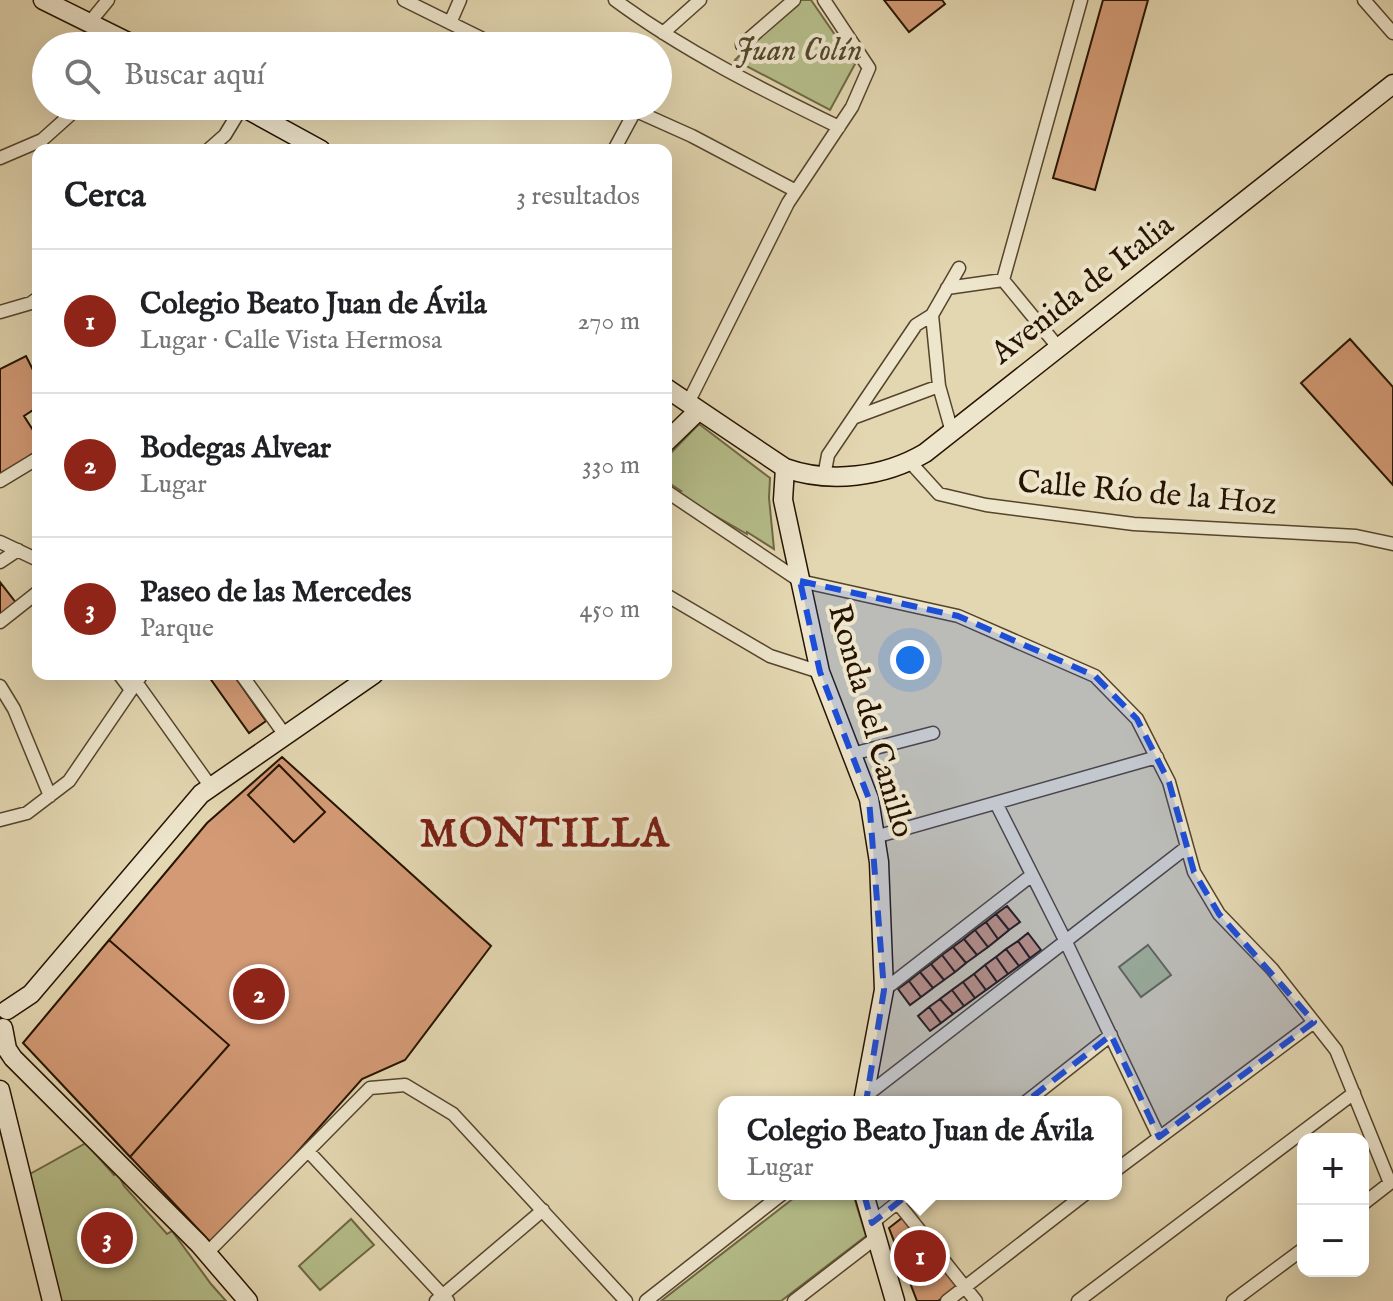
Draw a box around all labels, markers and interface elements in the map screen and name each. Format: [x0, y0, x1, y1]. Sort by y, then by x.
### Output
park label: Juan Colín [735, 31, 863, 72]
search box [32, 32, 672, 120]
icon: search [60, 54, 104, 98]
text: Buscar aquí [124, 57, 265, 95]
text: Cerca [64, 175, 146, 218]
text: 3 resultados [516, 180, 640, 213]
street label: Avenida de Italia [982, 206, 1183, 375]
text: Colegio Beato Juan de Ávila [140, 286, 487, 324]
text: 1 [85, 305, 95, 338]
text: 270 m [577, 305, 640, 338]
text: Lugar · Calle Vista Hermosa [140, 324, 442, 357]
text: Bodegas Alvear [140, 430, 331, 468]
text: 2 [84, 449, 96, 482]
text: 330 m [582, 449, 640, 482]
street label: Calle Río de la Hoz [1016, 462, 1278, 526]
text: Lugar [140, 468, 207, 501]
text: Paseo de las Mercedes [140, 574, 411, 612]
text: 3 [85, 593, 95, 626]
text: 450 m [580, 593, 640, 626]
street label: Ronda del Canillo [817, 600, 923, 842]
text: Parque [140, 612, 214, 645]
your location [890, 640, 930, 680]
district label: MONTILLA [420, 810, 670, 861]
pin: 2 [233, 964, 285, 1024]
popup [718, 1096, 1122, 1200]
text: Colegio Beato Juan de Ávila [747, 1113, 1093, 1151]
map controls [1297, 1133, 1369, 1277]
button: + [1297, 1133, 1369, 1205]
text: Lugar [747, 1151, 814, 1184]
button: − [1297, 1205, 1369, 1277]
pin: 3 [81, 1208, 133, 1268]
pin: 1 [894, 1226, 946, 1286]

